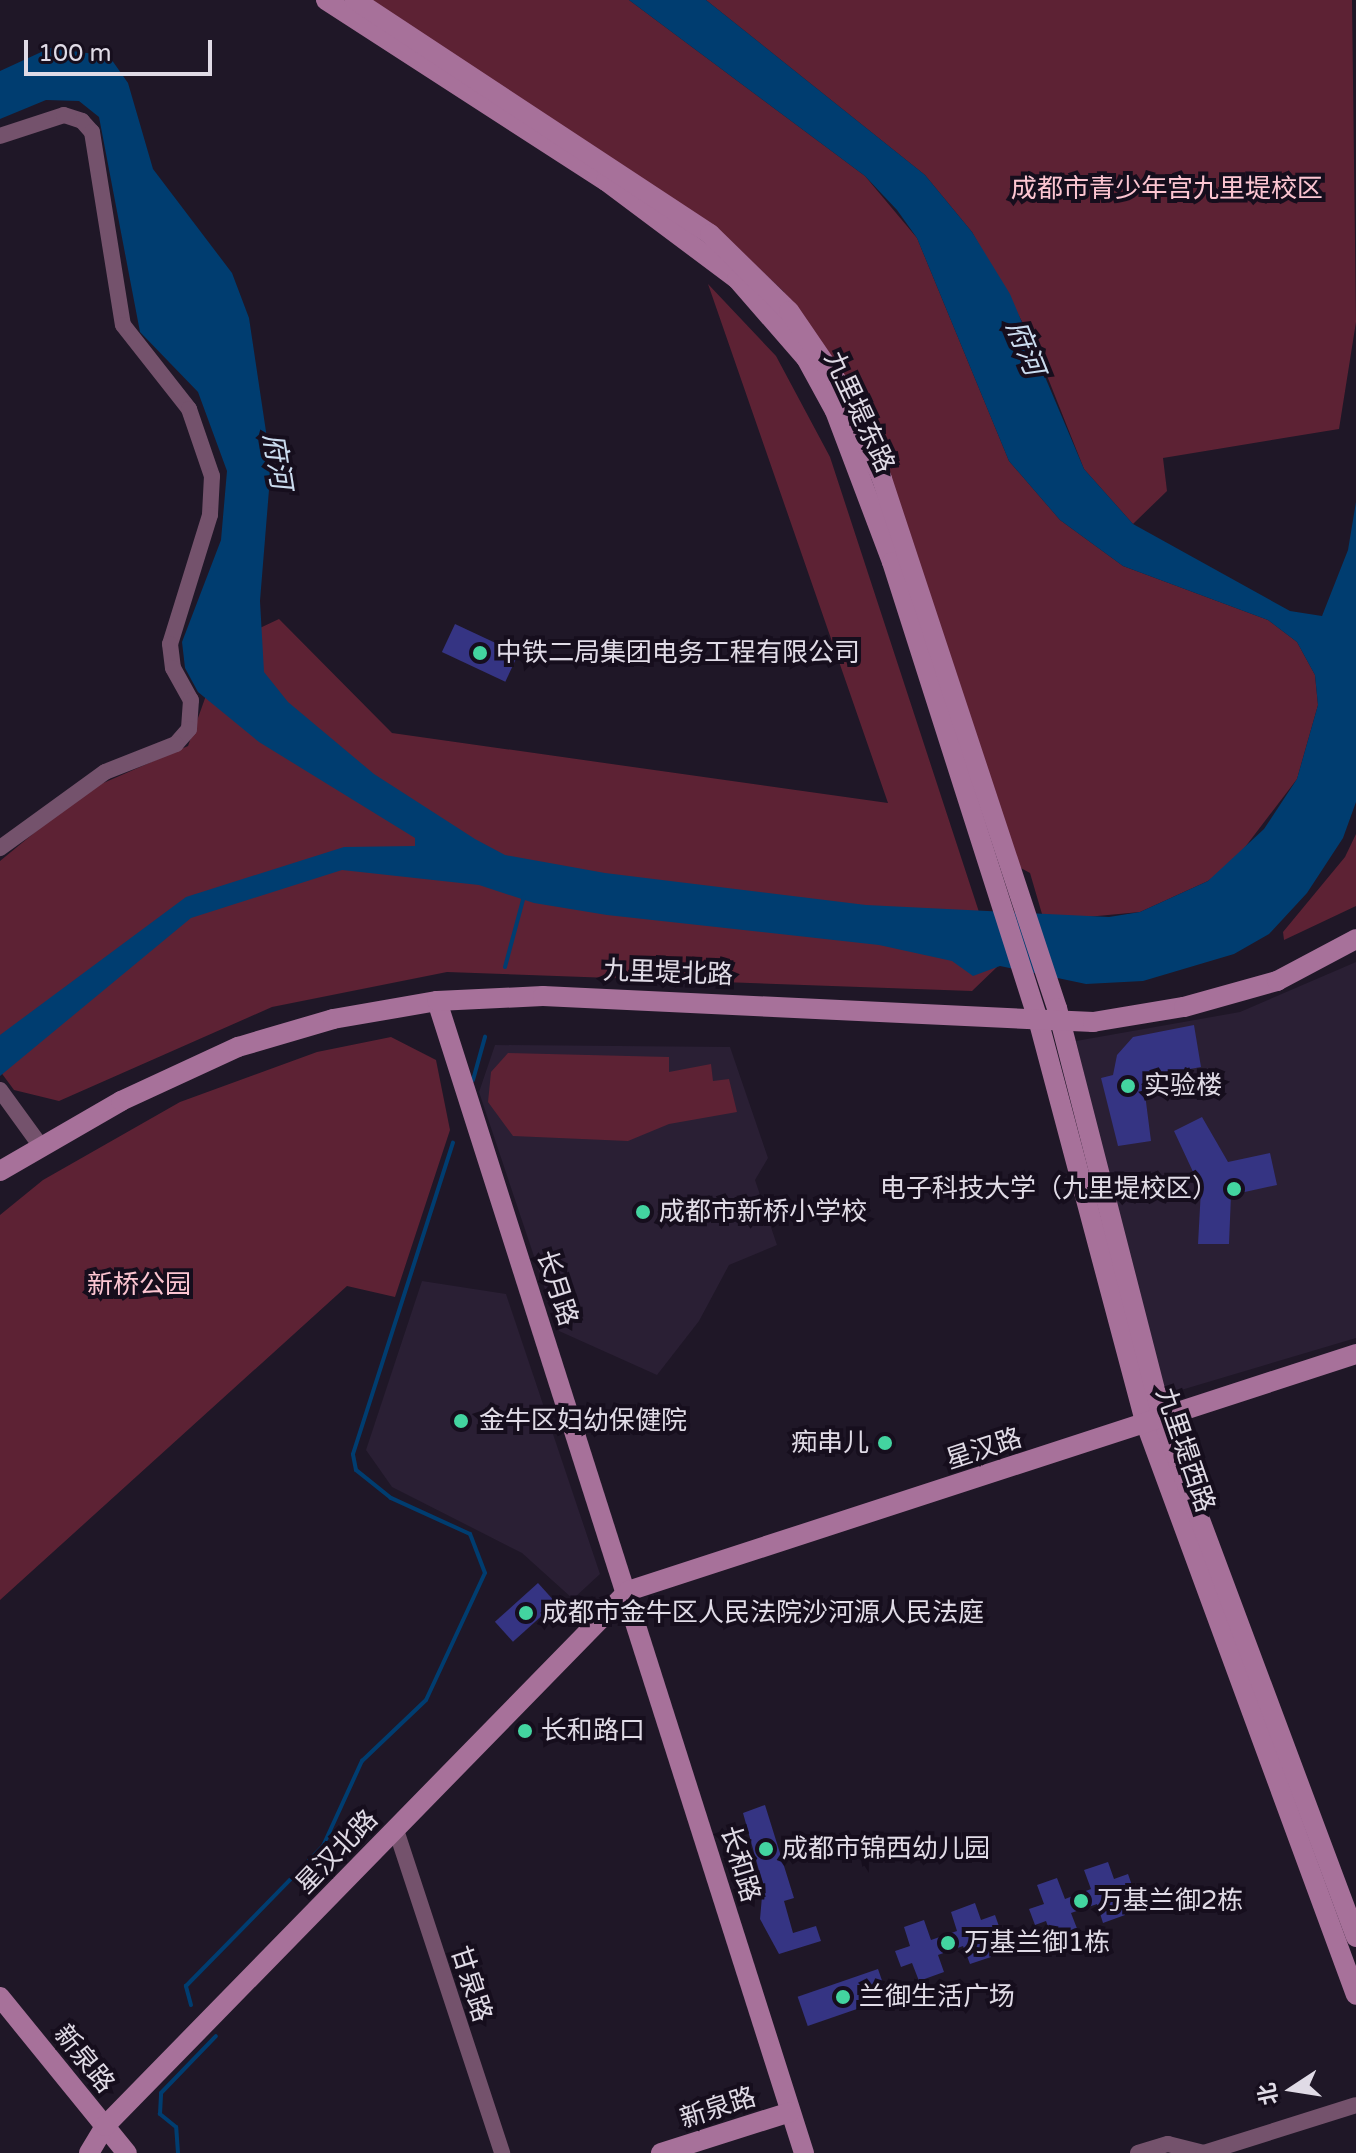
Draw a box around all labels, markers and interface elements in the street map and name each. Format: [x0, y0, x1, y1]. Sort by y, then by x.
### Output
scale bar [28, 24, 216, 74]
text: 100 m [38, 39, 112, 68]
park label: 成都市青少年宫九里堤校区 [1011, 173, 1323, 205]
water label: 府河 [999, 316, 1051, 380]
street label: 九里堤东路 [817, 346, 901, 478]
water label: 府河 [256, 431, 298, 491]
place label: 中铁二局集团电务工程有限公司 [496, 637, 860, 669]
marker: 中铁二局集团电务工程有限公司 [471, 644, 489, 662]
street label: 九里堤北路 [602, 955, 734, 991]
place label: 实验楼 [1144, 1070, 1222, 1102]
marker: 实验楼 [1119, 1077, 1137, 1095]
place label: 电子科技大学（九里堤校区） [880, 1173, 1218, 1205]
marker: 电子科技大学（九里堤校区） [1225, 1180, 1243, 1198]
place label: 成都市新桥小学校 [659, 1196, 867, 1228]
marker: 成都市新桥小学校 [634, 1203, 652, 1221]
street label: 长月路 [530, 1246, 584, 1330]
park label: 新桥公园 [87, 1269, 191, 1301]
street label: 九里堤西路 [1149, 1383, 1221, 1517]
place label: 金牛区妇幼保健院 [479, 1405, 687, 1437]
marker: 金牛区妇幼保健院 [450, 1410, 472, 1432]
street label: 星汉路 [942, 1422, 1026, 1476]
place label: 痴串儿 [791, 1427, 869, 1459]
marker: 痴串儿 [876, 1434, 894, 1452]
place label: 成都市金牛区人民法院沙河源人民法庭 [542, 1597, 984, 1629]
marker: 成都市金牛区人民法院沙河源人民法庭 [517, 1604, 535, 1622]
place label: 长和路口 [541, 1715, 645, 1747]
marker: 长和路口 [516, 1722, 534, 1740]
street label: 星汉北路 [290, 1804, 384, 1900]
street label: 长和路 [714, 1822, 766, 1906]
place label: 成都市锦西幼儿园 [782, 1833, 990, 1865]
marker: 成都市锦西幼儿园 [757, 1840, 775, 1858]
place label: 万基兰御2栋 [1097, 1885, 1243, 1917]
marker: 万基兰御2栋 [1072, 1892, 1090, 1910]
place label: 万基兰御1栋 [964, 1927, 1110, 1959]
marker: 万基兰御1栋 [939, 1934, 957, 1952]
street label: 甘泉路 [444, 1942, 498, 2026]
place label: 兰御生活广场 [859, 1981, 1015, 2013]
marker: 兰御生活广场 [834, 1988, 852, 2006]
street label: 新泉路 [47, 2019, 121, 2099]
north arrow [1252, 2049, 1332, 2129]
street label: 新泉路 [676, 2081, 760, 2135]
text: 北 [1254, 2081, 1284, 2107]

